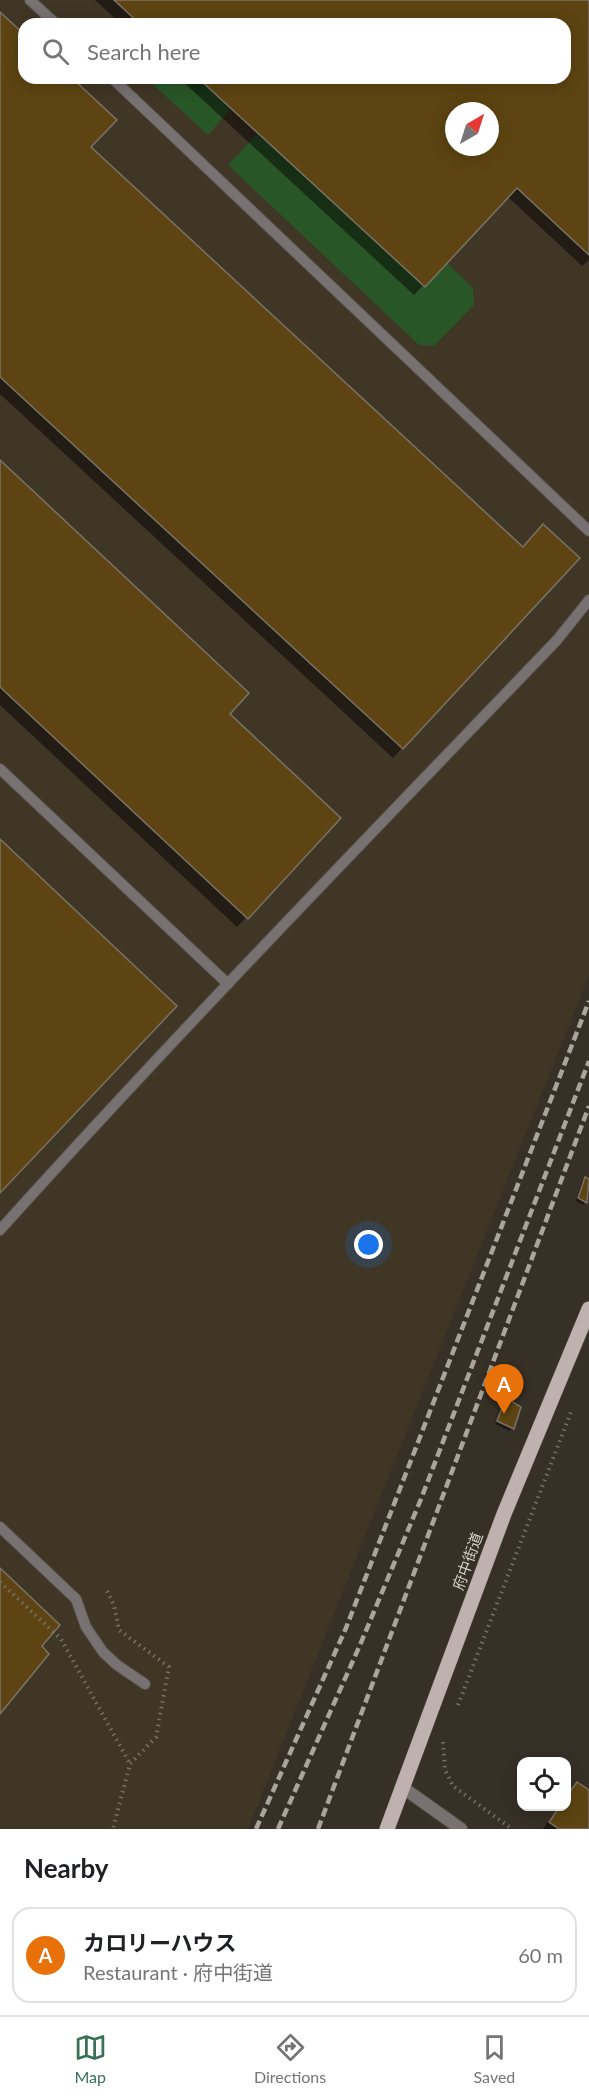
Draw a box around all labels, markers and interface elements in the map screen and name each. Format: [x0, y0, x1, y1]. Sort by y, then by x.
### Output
search box [18, 18, 571, 84]
icon: search [39, 35, 72, 68]
text: Search here [87, 38, 200, 65]
north arrow [445, 102, 499, 156]
your location [354, 1230, 383, 1259]
pin: A [484, 1364, 524, 1414]
street label: 府中街道 [448, 1530, 486, 1592]
map controls [517, 1757, 571, 1811]
button: locate [517, 1757, 571, 1811]
text: Nearby [24, 1852, 109, 1884]
text: カロリーハウス [83, 1929, 237, 1956]
text: A [39, 1943, 52, 1967]
text: 60 m [518, 1943, 563, 1967]
text: Restaurant · 府中街道 [83, 1960, 273, 1984]
tab: Map [74, 2031, 107, 2086]
tab: Directions [254, 2031, 326, 2086]
tab: Saved [474, 2031, 515, 2086]

